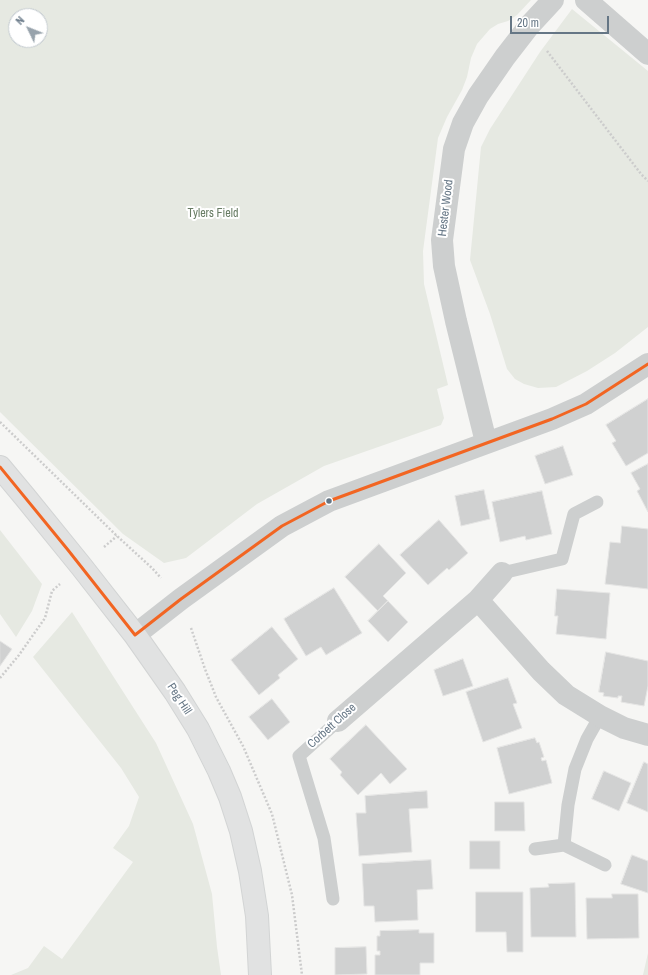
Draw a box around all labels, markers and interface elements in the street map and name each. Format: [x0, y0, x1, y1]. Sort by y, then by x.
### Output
north arrow [8, 8, 48, 48]
scale bar [512, 8, 611, 34]
text: N [13, 13, 27, 28]
text: 20 m [517, 15, 539, 31]
street label: Hester Wood [435, 179, 457, 237]
park label: Tylers Field [188, 207, 238, 221]
unlabelled marker [324, 496, 334, 506]
street label: Peg Hill [164, 681, 194, 717]
street label: Corbett Close [305, 701, 359, 751]

